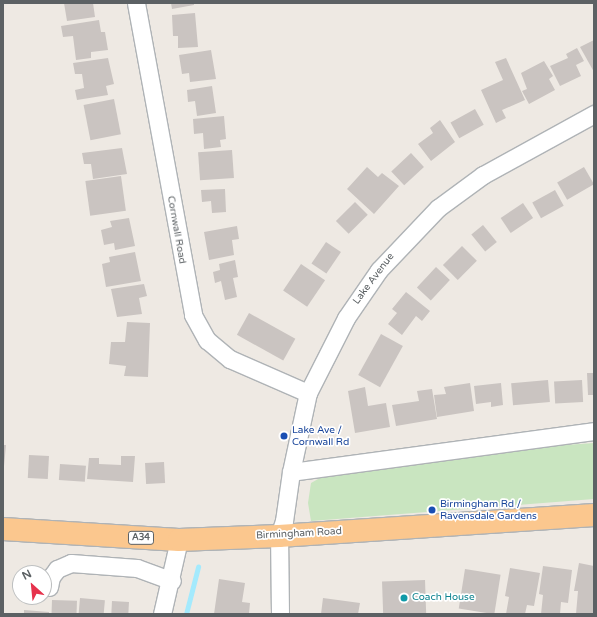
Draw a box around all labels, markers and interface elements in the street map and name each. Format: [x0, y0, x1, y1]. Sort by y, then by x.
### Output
street label: Cornwall Road [164, 195, 188, 265]
street label: Lake Avenue [351, 251, 397, 307]
place label: Lake Ave / Cornwall Rd [292, 424, 349, 448]
marker: Lake Ave / Cornwall Rd [279, 431, 289, 441]
place label: Birmingham Rd / Ravensdale Gardens [440, 498, 537, 522]
marker: Birmingham Rd / Ravensdale Gardens [427, 505, 437, 515]
street label: Birmingham Road [256, 526, 342, 542]
road number: A34 [127, 531, 155, 545]
north arrow [12, 565, 52, 605]
text: N [20, 567, 34, 583]
place label: Coach House [412, 592, 475, 604]
marker: Coach House [399, 593, 409, 603]

